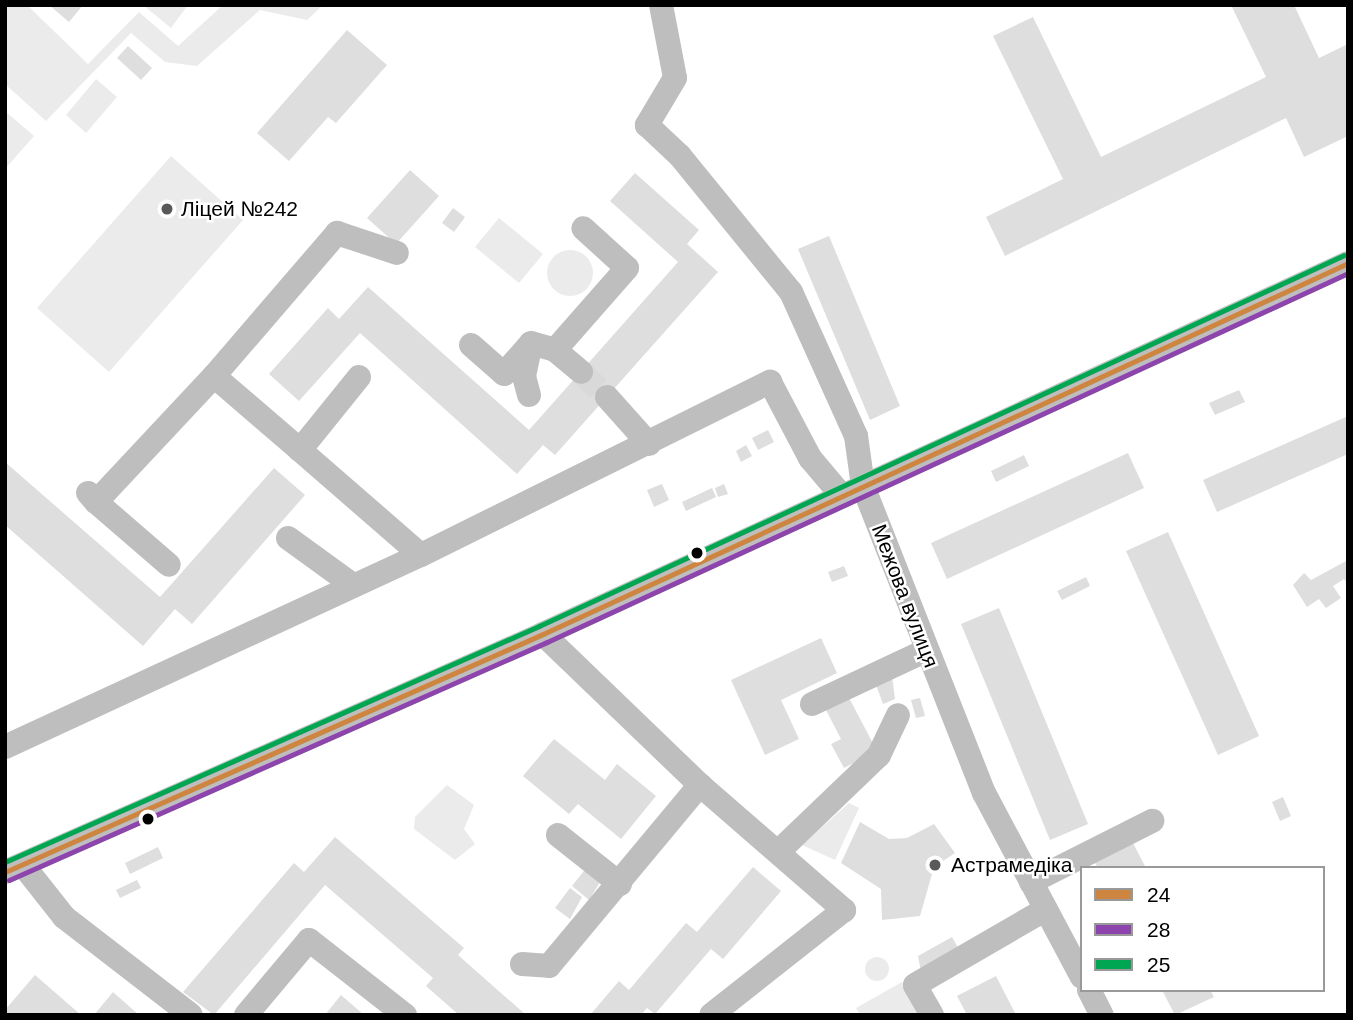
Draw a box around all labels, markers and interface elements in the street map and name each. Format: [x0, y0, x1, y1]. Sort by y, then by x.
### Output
place label: Ліцей №242 [181, 196, 298, 222]
marker: Ліцей №242 [159, 201, 175, 217]
street label: Межова вулиця [866, 521, 944, 671]
unlabelled marker [690, 546, 704, 560]
unlabelled marker [141, 812, 155, 826]
place label: Астрамедіка [951, 852, 1072, 878]
marker: Астрамедіка [925, 855, 945, 875]
legend [1080, 866, 1325, 992]
text: 24 [1147, 883, 1170, 906]
text: 28 [1147, 918, 1170, 941]
text: 25 [1147, 953, 1170, 976]

